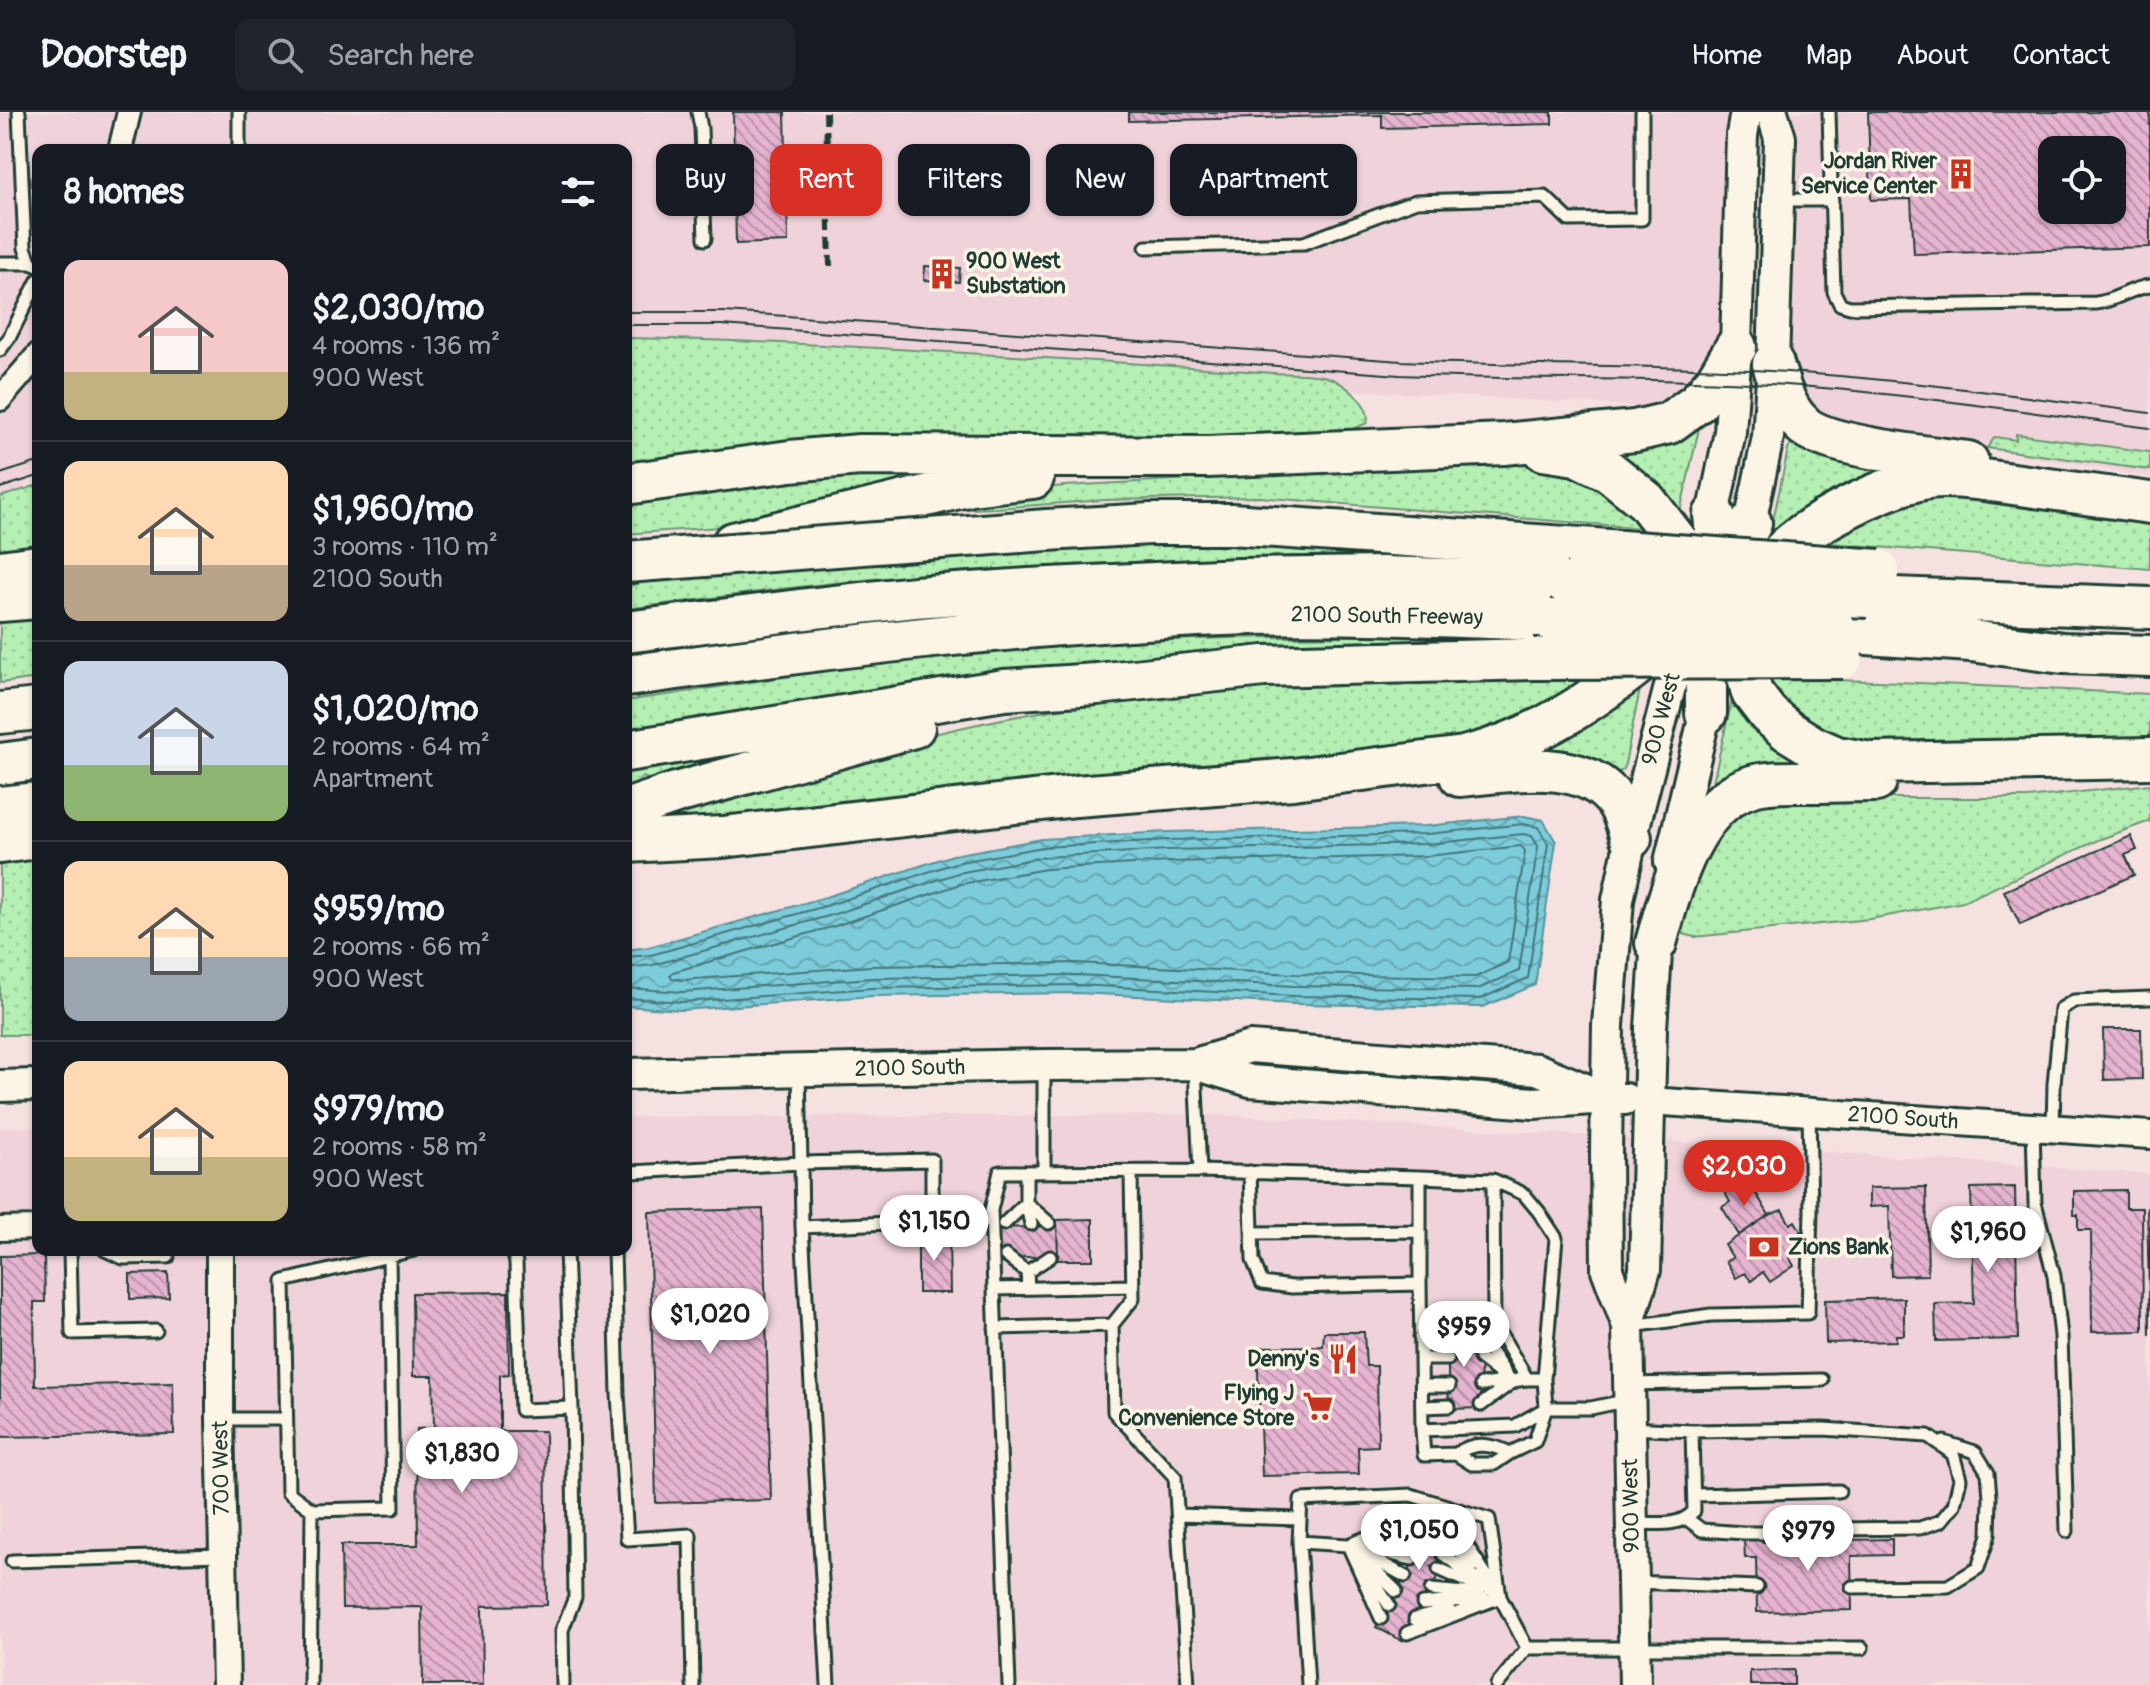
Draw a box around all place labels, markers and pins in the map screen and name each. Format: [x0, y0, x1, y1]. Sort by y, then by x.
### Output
place label: Jordan River Service Center [1801, 147, 1938, 200]
building icon: Jordan River Service Center [1944, 157, 1978, 191]
place label: 900 West Substation [966, 247, 1066, 300]
building icon: 900 West Substation [925, 257, 959, 291]
pin: $2,030 [1679, 1140, 1809, 1208]
pin: $1,150 [869, 1195, 999, 1263]
pin: $1,960 [1923, 1206, 2053, 1274]
bank icon: Zions Bank [1747, 1230, 1781, 1264]
place label: Zions Bank [1788, 1233, 1890, 1261]
pin: $1,020 [645, 1288, 775, 1356]
pin: $959 [1417, 1301, 1511, 1369]
restaurant icon: Denny's [1326, 1342, 1360, 1376]
place label: Denny's [1247, 1345, 1319, 1373]
place label: Flying J Convenience Store [1118, 1379, 1295, 1432]
supermarket icon: Flying J Convenience Store [1301, 1389, 1335, 1423]
pin: $1,830 [397, 1427, 527, 1495]
pin: $1,050 [1354, 1504, 1484, 1572]
pin: $979 [1761, 1505, 1855, 1573]

